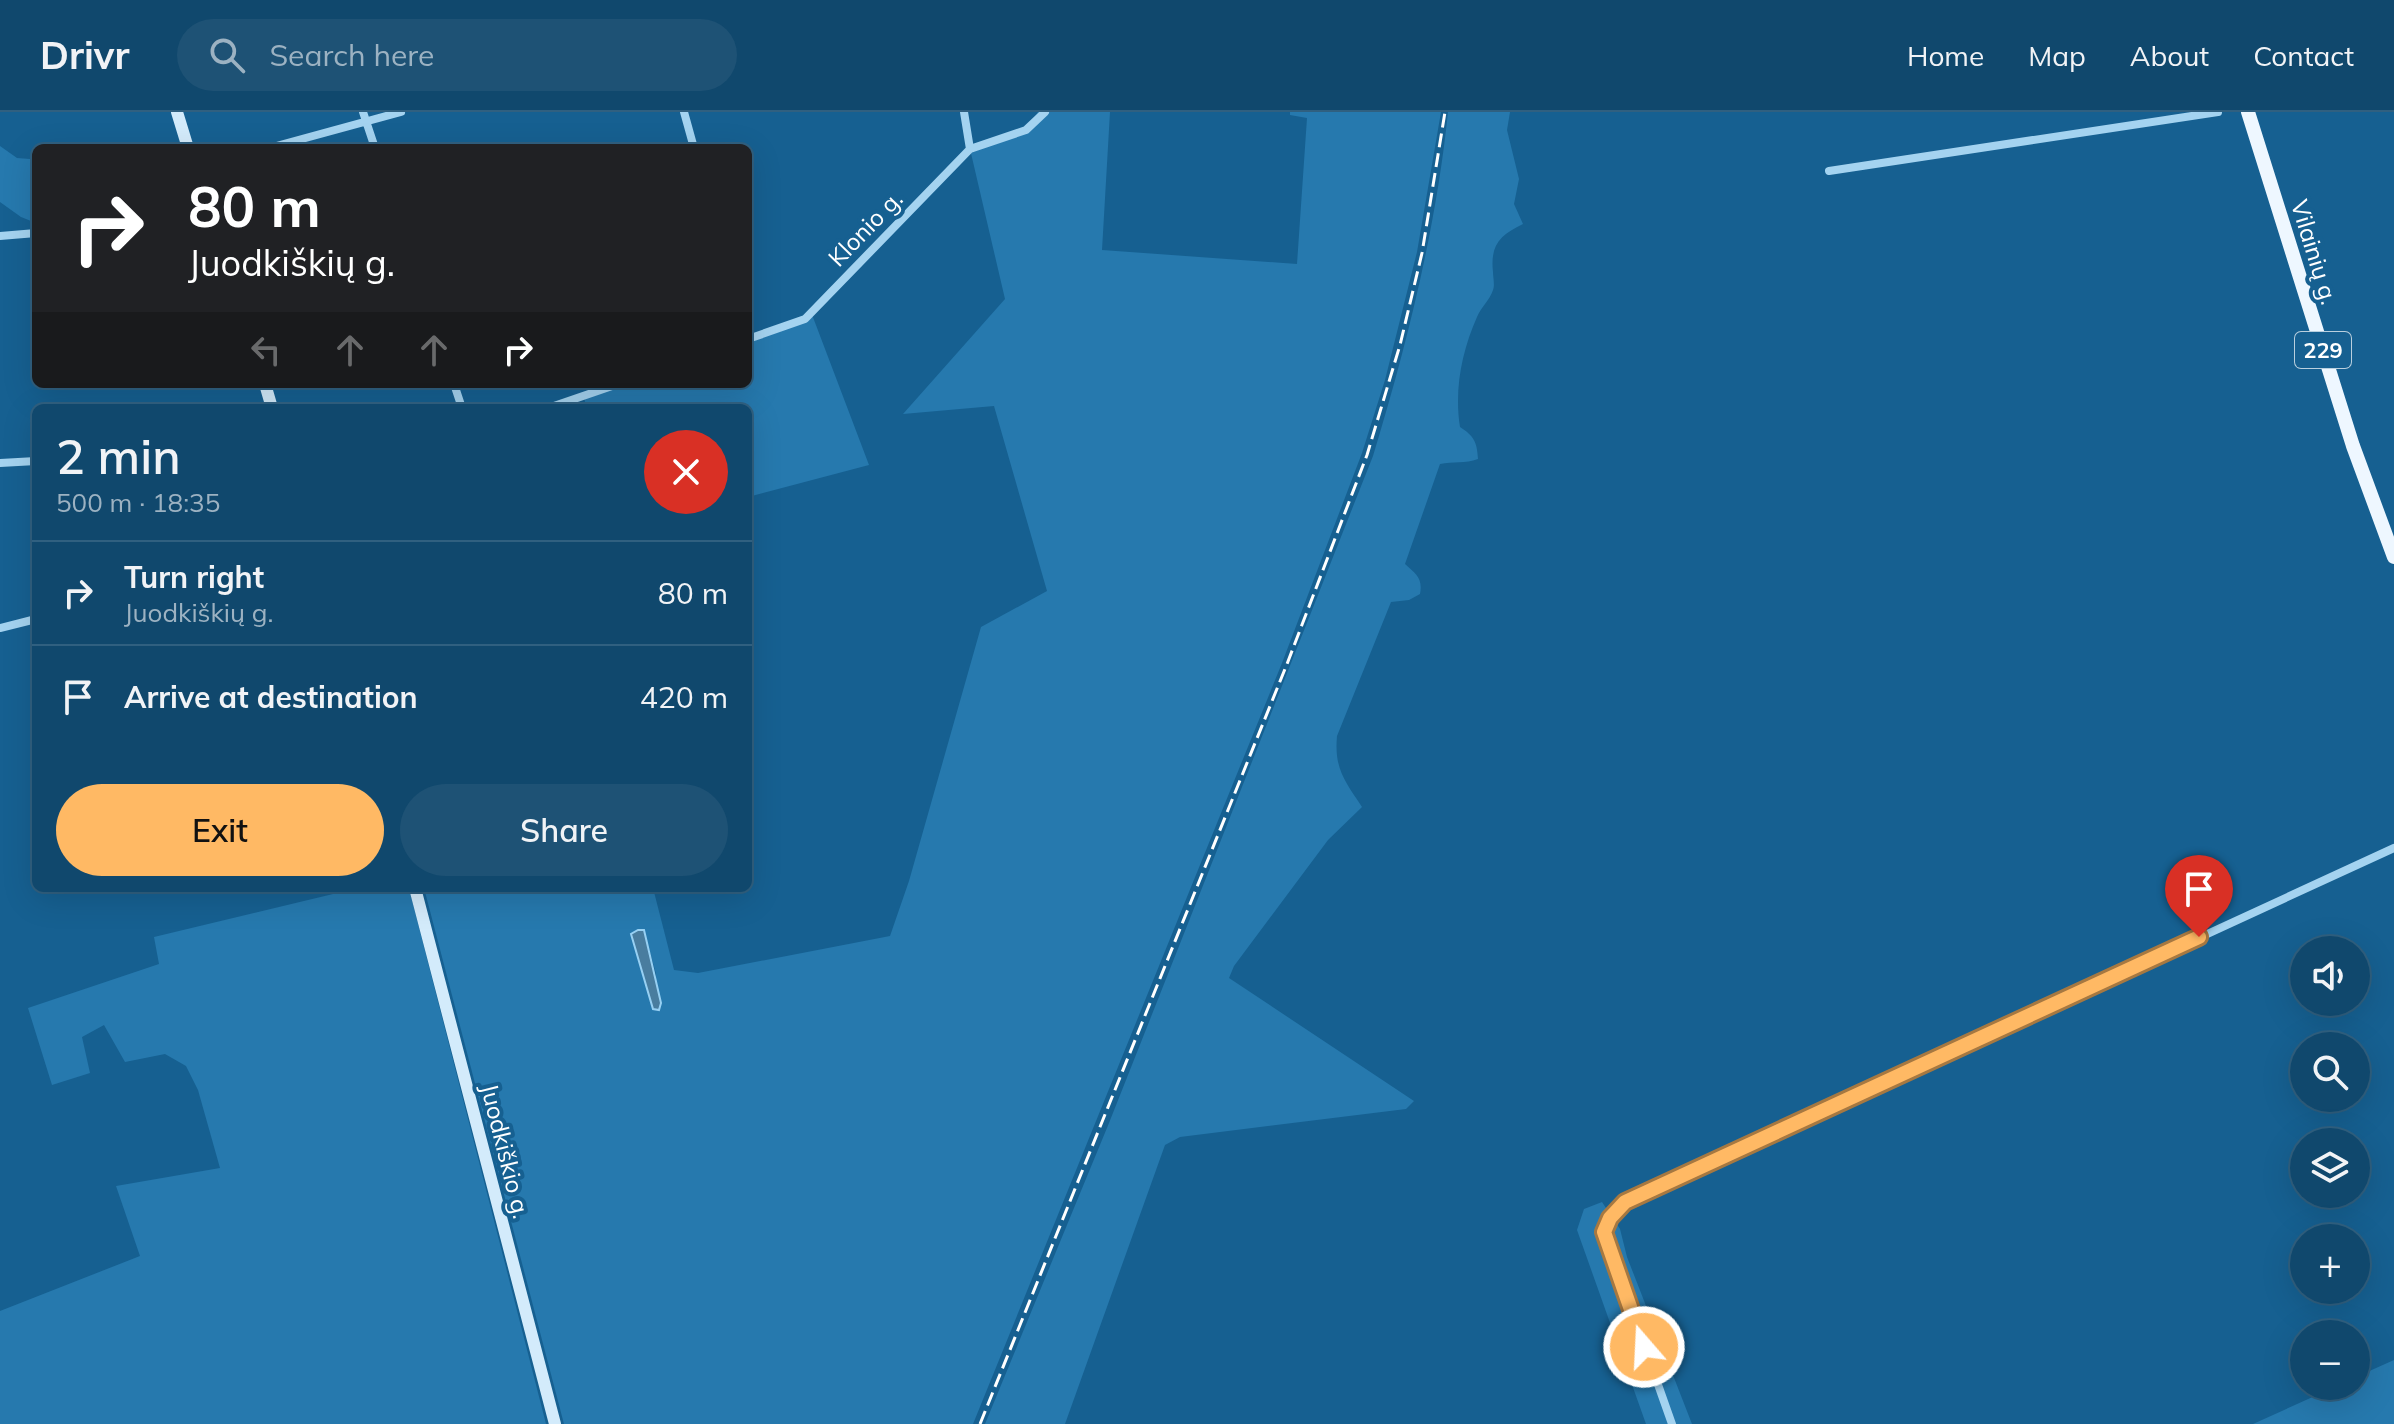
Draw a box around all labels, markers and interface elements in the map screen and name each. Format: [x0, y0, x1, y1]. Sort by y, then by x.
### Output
search box [177, 19, 737, 91]
text: Drivr [40, 31, 129, 79]
icon: search [205, 33, 249, 77]
text: Search here [269, 36, 434, 74]
text: Home [1907, 38, 1984, 73]
text: Map [2028, 38, 2086, 73]
text: About [2130, 38, 2209, 73]
text: Contact [2253, 38, 2354, 73]
text: 80 m [188, 171, 321, 241]
icon: right [56, 176, 160, 280]
street label: Klonio g. [821, 184, 909, 272]
street label: Vilainių g. [2285, 196, 2345, 308]
text: Juodkiškių g. [188, 240, 395, 285]
icon: left [244, 328, 288, 372]
icon: ahead [328, 328, 372, 372]
icon: ahead [412, 328, 456, 372]
icon: right [496, 328, 540, 372]
road number: 229 [2295, 332, 2351, 368]
text: 2 min [56, 426, 181, 486]
button: close [644, 430, 728, 514]
text: 500 m · 18:35 [56, 486, 220, 519]
text: Turn right [124, 558, 264, 596]
icon: right [56, 571, 100, 615]
text: 80 m [658, 574, 728, 612]
text: Juodkiškių g. [124, 596, 273, 629]
icon: arrive [56, 675, 100, 719]
text: Arrive at destination [124, 678, 418, 716]
text: 420 m [640, 678, 728, 716]
button: Exit [56, 784, 384, 876]
button: Share [400, 784, 728, 876]
pin [2165, 855, 2233, 937]
icon: arrive [2177, 867, 2221, 911]
map controls [2290, 936, 2370, 1400]
button: sound [2290, 936, 2370, 1016]
button: search [2290, 1032, 2370, 1112]
street label: Juodkiškio g. [475, 1081, 537, 1221]
button: layers [2290, 1128, 2370, 1208]
button: + [2290, 1224, 2370, 1304]
position arrow [1602, 1305, 1686, 1389]
button: − [2290, 1320, 2370, 1400]

